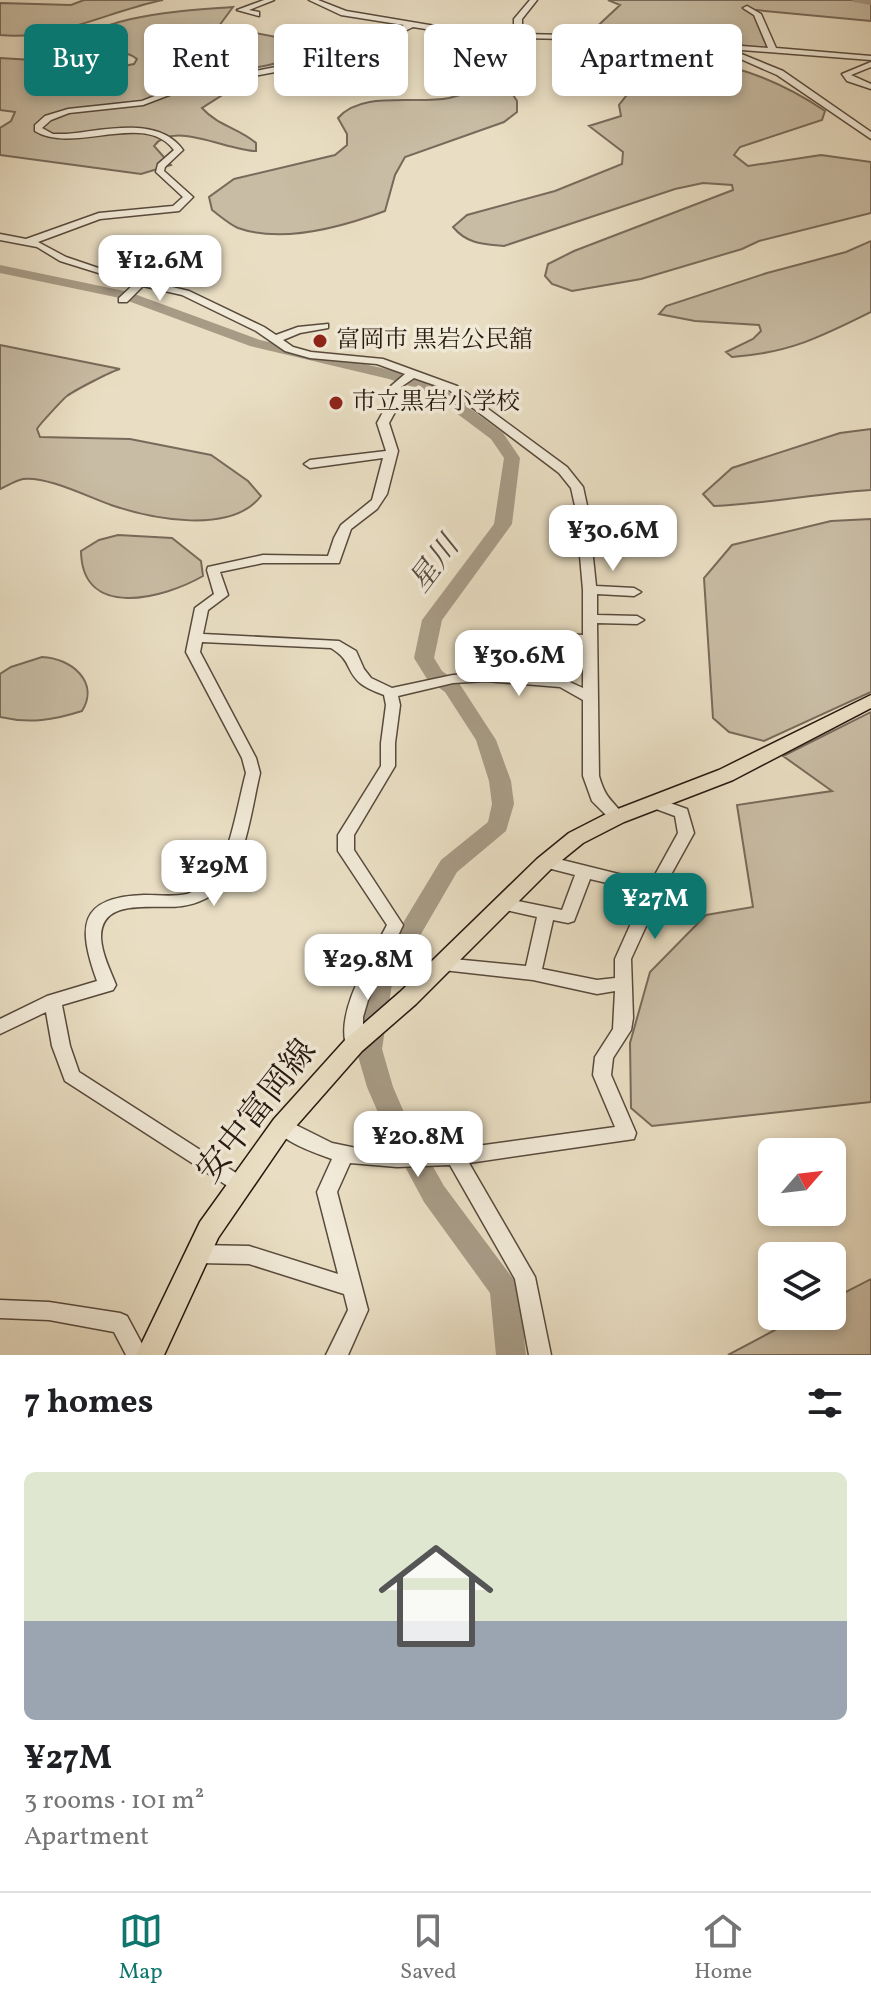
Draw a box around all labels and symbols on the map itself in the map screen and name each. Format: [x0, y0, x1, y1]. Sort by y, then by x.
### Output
pin: ¥12.6M [95, 235, 225, 303]
place label: 富岡市 黒岩公民舘 [336, 324, 533, 358]
marker: 富岡市 黒岩公民舘 [311, 332, 329, 350]
place label: 市立黒岩小学校 [352, 386, 520, 420]
marker: 市立黒岩小学校 [327, 394, 345, 412]
pin: ¥30.6M [548, 505, 678, 573]
water label: 星川 [400, 526, 472, 602]
pin: ¥30.6M [454, 630, 584, 698]
pin: ¥29M [167, 840, 261, 908]
pin: ¥27M [608, 873, 702, 941]
pin: ¥29.8M [303, 934, 433, 1002]
street label: 安中富岡線 [187, 1031, 329, 1193]
pin: ¥20.8M [353, 1111, 483, 1179]
north arrow [758, 1138, 846, 1226]

